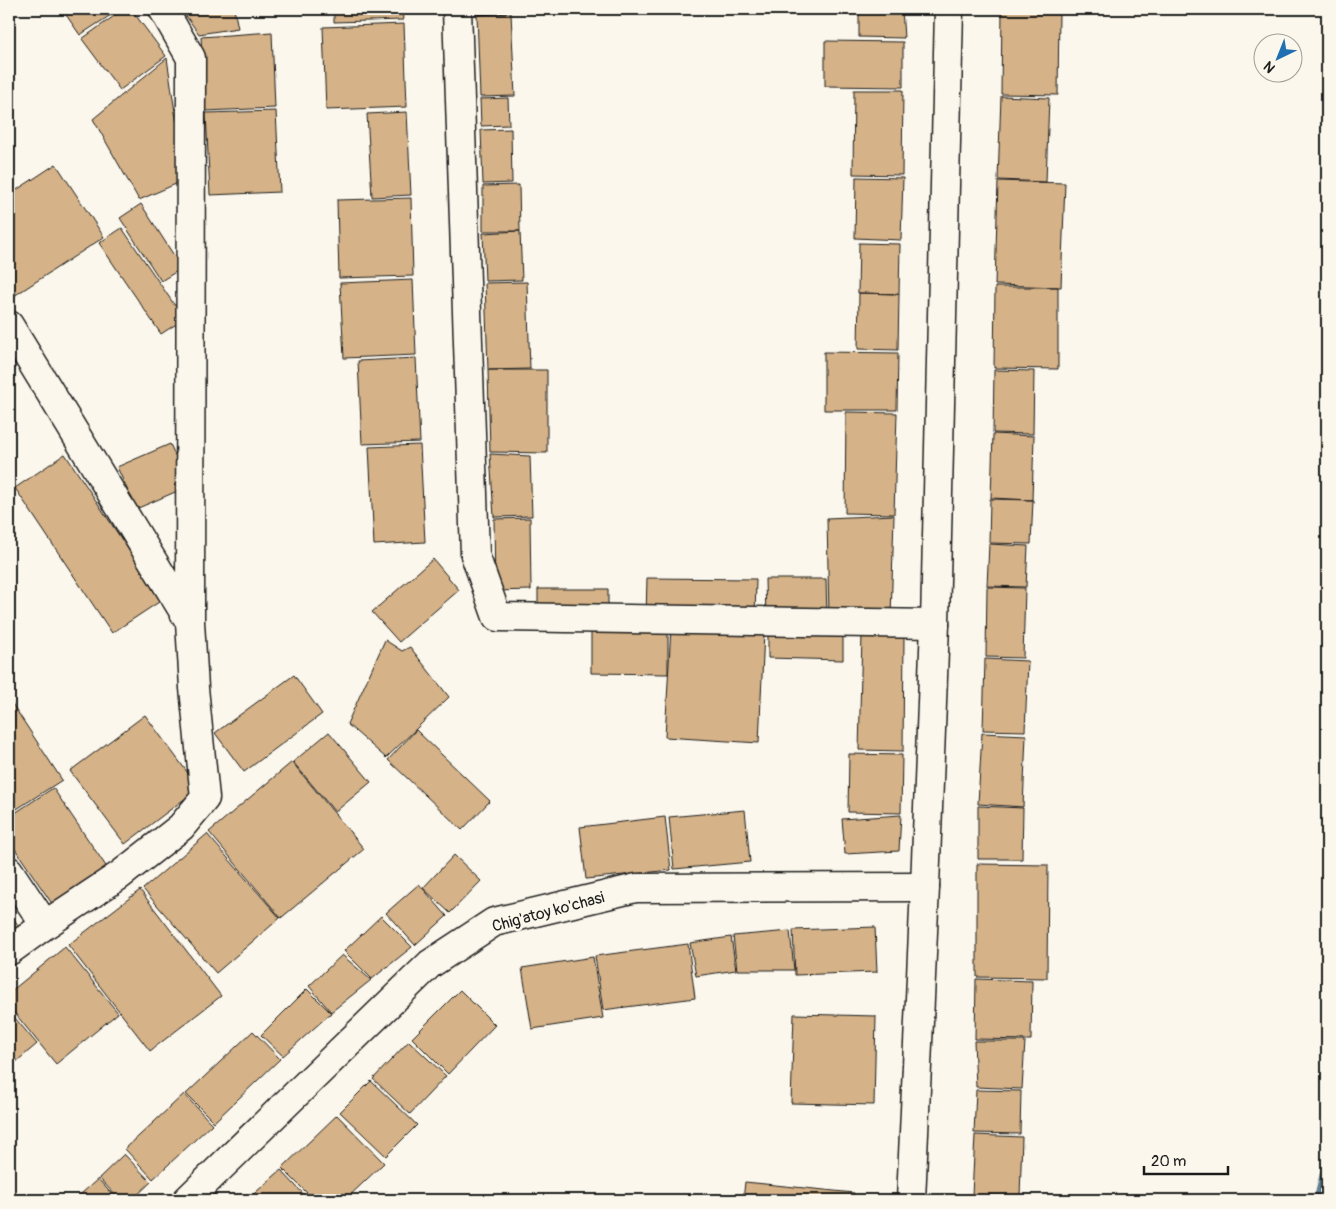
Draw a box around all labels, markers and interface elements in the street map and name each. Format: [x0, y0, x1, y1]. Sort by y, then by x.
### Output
north arrow [1254, 32, 1304, 82]
text: N [1260, 58, 1279, 77]
street label: Chig'atoy ko'chasi [490, 887, 607, 937]
scale bar [1144, 1144, 1227, 1176]
text: 20 m [1151, 1152, 1186, 1171]

